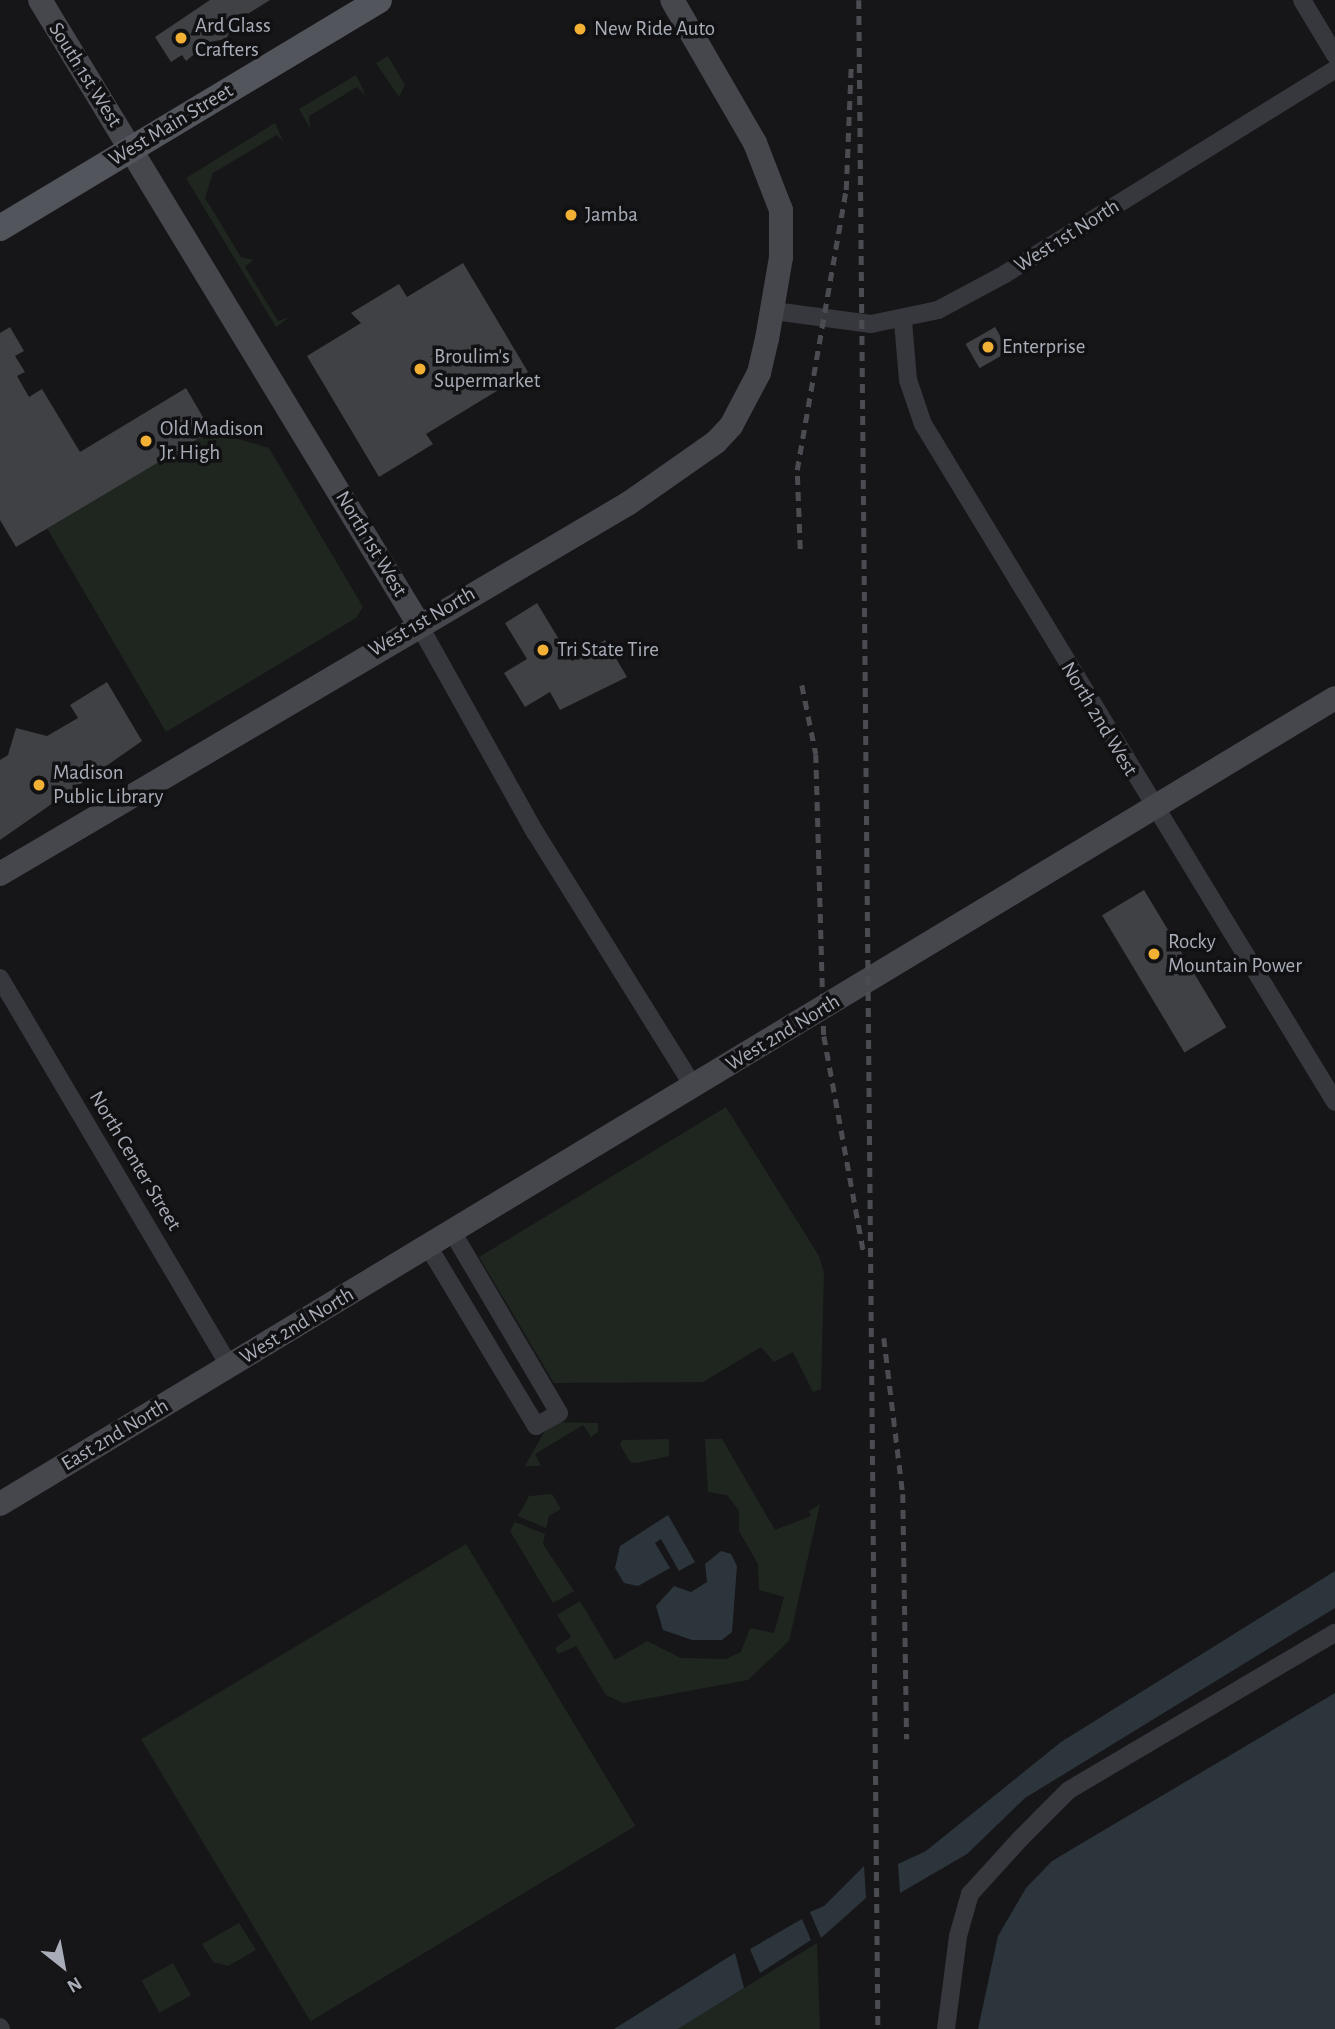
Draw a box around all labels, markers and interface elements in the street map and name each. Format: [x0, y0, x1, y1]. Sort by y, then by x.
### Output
place label: Ard Glass Crafters [195, 13, 271, 63]
place label: New Ride Auto [594, 16, 715, 42]
street label: South 1st West [43, 18, 127, 132]
marker: New Ride Auto [572, 21, 588, 37]
marker: Ard Glass Crafters [173, 30, 189, 46]
street label: West Main Street [104, 78, 238, 172]
street label: West 1st North [1010, 194, 1124, 278]
place label: Jamba [585, 202, 638, 228]
marker: Jamba [563, 207, 579, 223]
place label: Enterprise [1002, 334, 1085, 360]
marker: Enterprise [980, 339, 996, 355]
place label: Broulim's Supermarket [434, 344, 540, 394]
marker: Broulim's Supermarket [412, 361, 428, 377]
place label: Old Madison Jr. High [160, 416, 264, 466]
marker: Old Madison Jr. High [138, 433, 154, 449]
street label: North 1st West [330, 486, 412, 602]
street label: West 1st North [364, 581, 480, 663]
place label: Tri State Tire [557, 637, 659, 663]
marker: Tri State Tire [535, 642, 551, 658]
street label: North 2nd West [1055, 657, 1143, 781]
place label: Madison Public Library [53, 760, 163, 810]
marker: Madison Public Library [31, 777, 47, 793]
place label: Rocky Mountain Power [1168, 929, 1302, 979]
marker: Rocky Mountain Power [1146, 946, 1162, 962]
street label: West 2nd North [721, 989, 845, 1077]
street label: North Center Street [83, 1087, 187, 1235]
street label: West 2nd North [235, 1282, 359, 1370]
street label: East 2nd North [57, 1393, 173, 1477]
north arrow [28, 1931, 98, 2001]
text: N [64, 1973, 85, 1996]

